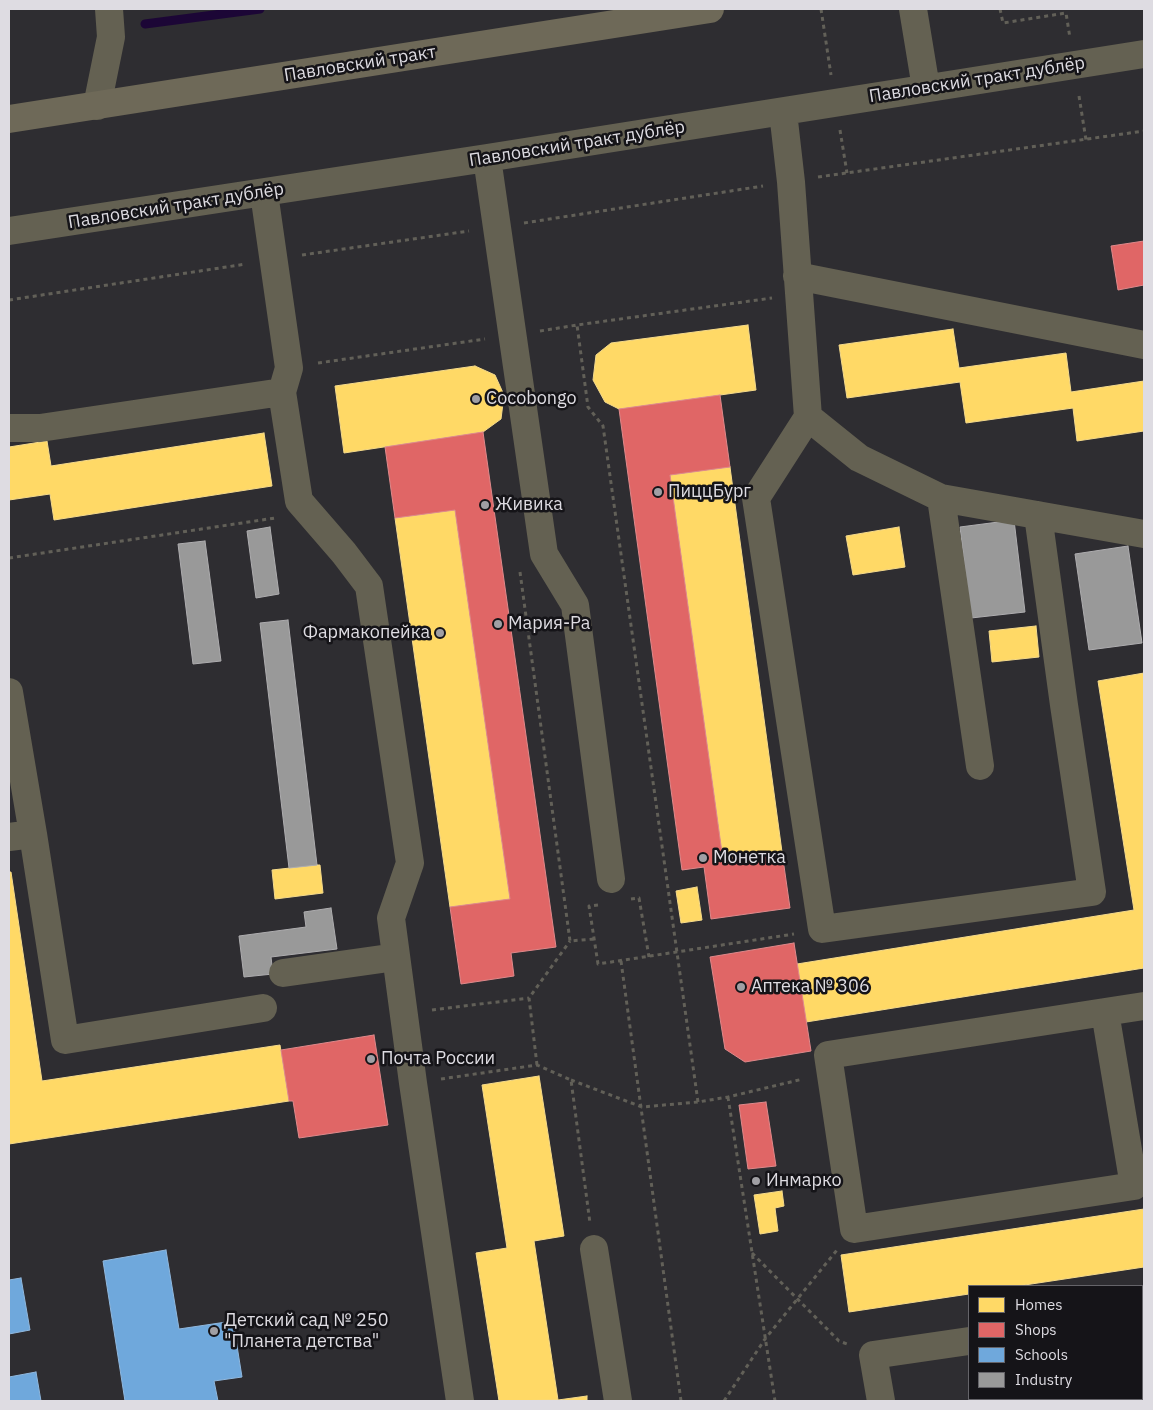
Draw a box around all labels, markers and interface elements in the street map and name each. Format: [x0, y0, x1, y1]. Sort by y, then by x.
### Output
street label: Павловский тракт [282, 41, 438, 87]
street label: Павловский тракт дублёр [868, 52, 1086, 108]
street label: Павловский тракт дублёр [468, 116, 686, 172]
street label: Павловский тракт дублёр [67, 178, 285, 234]
place label: Cocobongo [486, 388, 577, 410]
marker: Cocobongo [470, 393, 482, 405]
place label: ПиццБург [668, 481, 751, 503]
marker: ПиццБург [652, 486, 664, 498]
place label: Живика [495, 494, 563, 516]
marker: Живика [479, 499, 491, 511]
place label: Мария-Ра [508, 613, 590, 635]
marker: Мария-Ра [492, 618, 504, 630]
place label: Фармакопейка [303, 622, 430, 644]
marker: Фармакопейка [434, 627, 446, 639]
place label: Монетка [713, 847, 786, 869]
marker: Монетка [697, 852, 709, 864]
place label: Аптека № 306 [751, 976, 870, 998]
marker: Аптека № 306 [735, 981, 747, 993]
place label: Почта России [381, 1048, 495, 1070]
marker: Почта России [365, 1053, 377, 1065]
place label: Инмарко [766, 1170, 842, 1192]
marker: Инмарко [750, 1175, 762, 1187]
legend [968, 1285, 1143, 1400]
text: Homes [1015, 1295, 1063, 1314]
place label: Детский сад № 250 "Планета детства" [224, 1310, 388, 1352]
text: Shops [1015, 1320, 1057, 1339]
marker: Детский сад № 250 "Планета детства" [208, 1325, 220, 1337]
text: Schools [1015, 1345, 1068, 1364]
text: Industry [1015, 1370, 1072, 1389]

